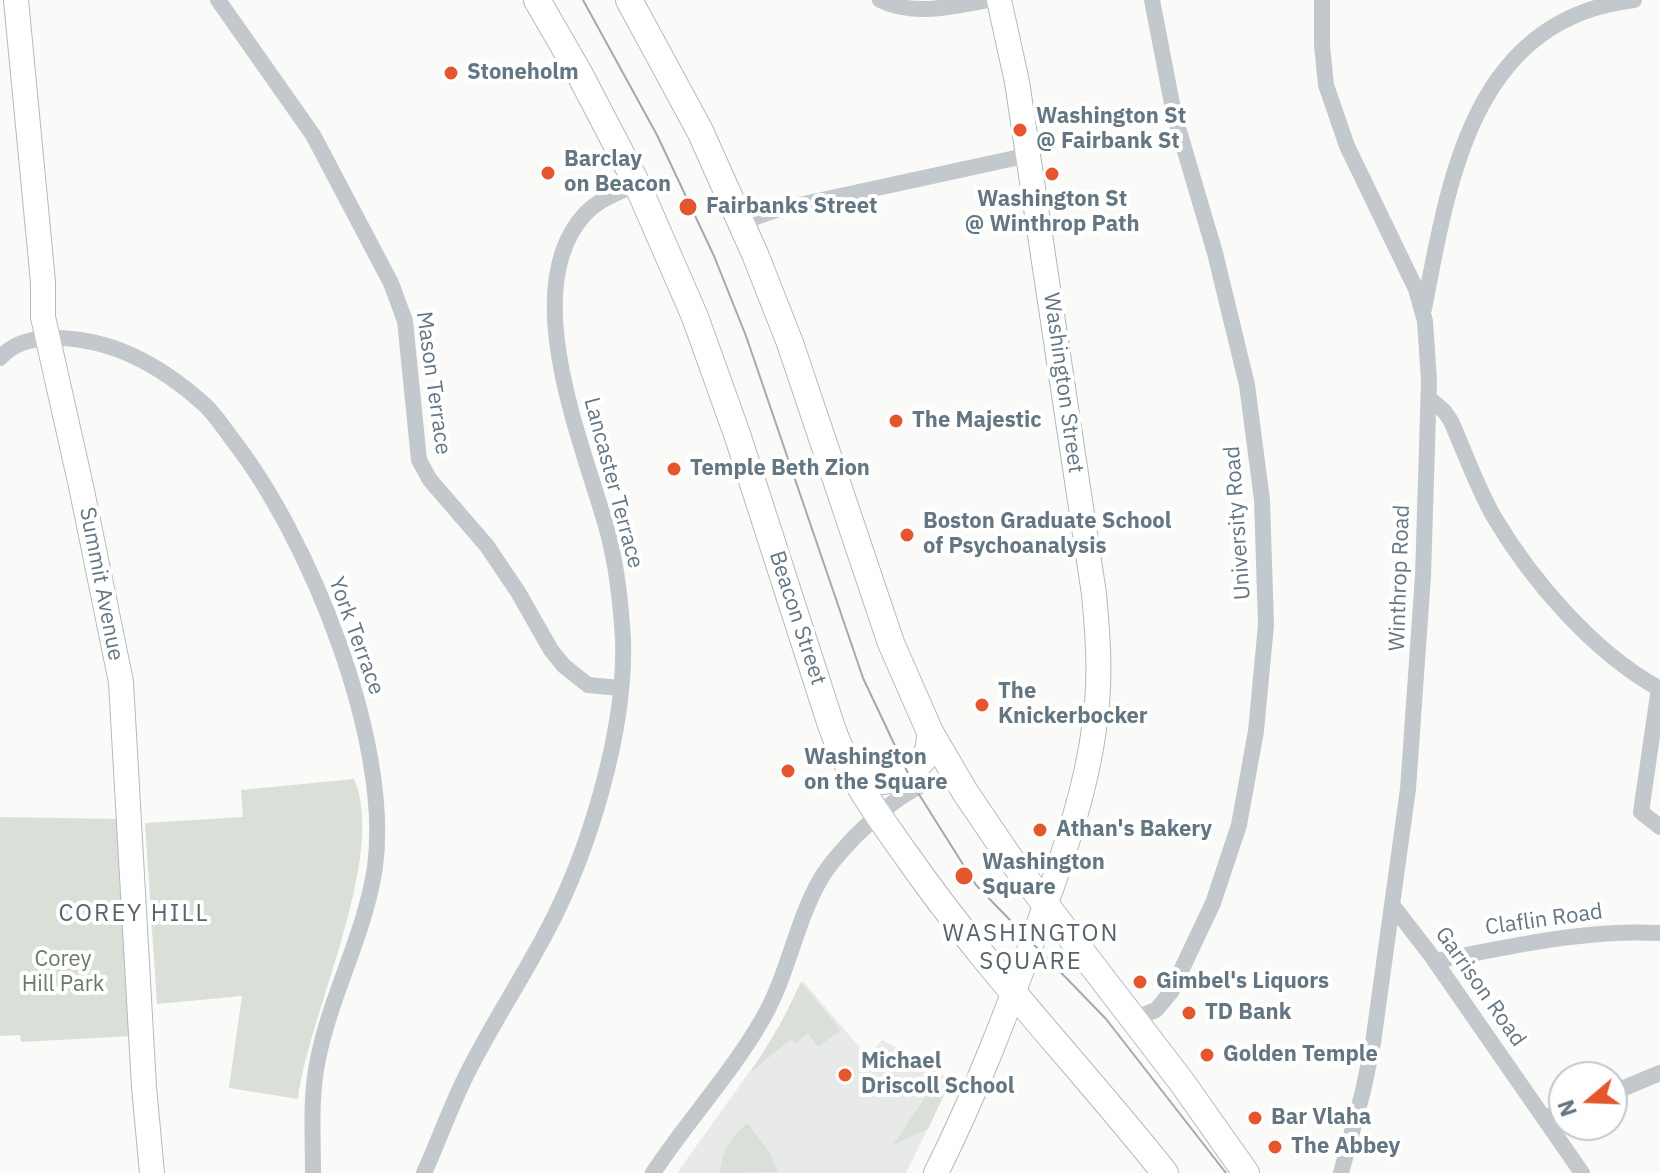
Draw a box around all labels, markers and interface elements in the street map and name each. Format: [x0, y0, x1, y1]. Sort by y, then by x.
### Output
place label: Stoneholm [467, 60, 579, 86]
marker: Stoneholm [442, 64, 460, 82]
place label: Washington St @ Fairbank St [1036, 104, 1186, 156]
marker: Washington St @ Fairbank St [1011, 121, 1029, 139]
place label: Barclay on Beacon [564, 147, 671, 198]
marker: Barclay on Beacon [539, 164, 557, 182]
marker: Washington St @ Winthrop Path [1043, 165, 1061, 183]
place label: Washington St @ Winthrop Path [964, 187, 1140, 238]
place label: Fairbanks Street [706, 194, 877, 220]
marker: Fairbanks Street [677, 196, 699, 218]
street label: Washington Street [1037, 291, 1089, 475]
street label: Mason Terrace [410, 310, 456, 456]
street label: Lancaster Terrace [578, 395, 648, 571]
place label: The Majestic [912, 408, 1042, 434]
marker: The Majestic [887, 412, 905, 430]
street label: University Road [1219, 445, 1257, 601]
place label: Temple Beth Zion [690, 456, 870, 482]
marker: Temple Beth Zion [665, 460, 683, 478]
street label: Winthrop Road [1384, 504, 1416, 652]
street label: Summit Avenue [73, 505, 129, 663]
place label: Boston Graduate School of Psychoanalysis [923, 509, 1171, 560]
marker: Boston Graduate School of Psychoanalysis [898, 526, 916, 544]
street label: Beacon Street [763, 548, 831, 688]
street label: York Terrace [323, 574, 389, 698]
place label: The Knickerbocker [998, 679, 1148, 730]
marker: The Knickerbocker [973, 696, 991, 714]
place label: Washington on the Square [804, 745, 948, 796]
marker: Washington on the Square [779, 762, 797, 780]
place label: Athan's Bakery [1056, 817, 1212, 843]
marker: Athan's Bakery [1031, 821, 1049, 839]
place label: Washington Square [982, 850, 1105, 902]
marker: Washington Square [953, 865, 975, 887]
street label: Claflin Road [1484, 899, 1604, 941]
district label: COREY HILL [59, 900, 209, 928]
district label: WASHINGTON SQUARE [942, 920, 1120, 976]
street label: Garrison Road [1429, 922, 1531, 1052]
park label: Corey Hill Park [22, 947, 104, 998]
place label: Gimbel's Liquors [1156, 969, 1329, 995]
marker: Gimbel's Liquors [1131, 973, 1149, 991]
place label: TD Bank [1205, 1000, 1291, 1026]
marker: TD Bank [1180, 1004, 1198, 1022]
place label: Golden Temple [1223, 1042, 1378, 1068]
marker: Golden Temple [1198, 1046, 1216, 1064]
place label: Michael Driscoll School [861, 1049, 1014, 1100]
north arrow [1548, 1061, 1628, 1141]
marker: Michael Driscoll School [836, 1066, 854, 1084]
text: N [1550, 1096, 1583, 1121]
place label: Bar Vlaha [1271, 1105, 1371, 1131]
marker: Bar Vlaha [1246, 1109, 1264, 1127]
place label: The Abbey [1291, 1134, 1400, 1160]
marker: The Abbey [1266, 1138, 1284, 1156]

